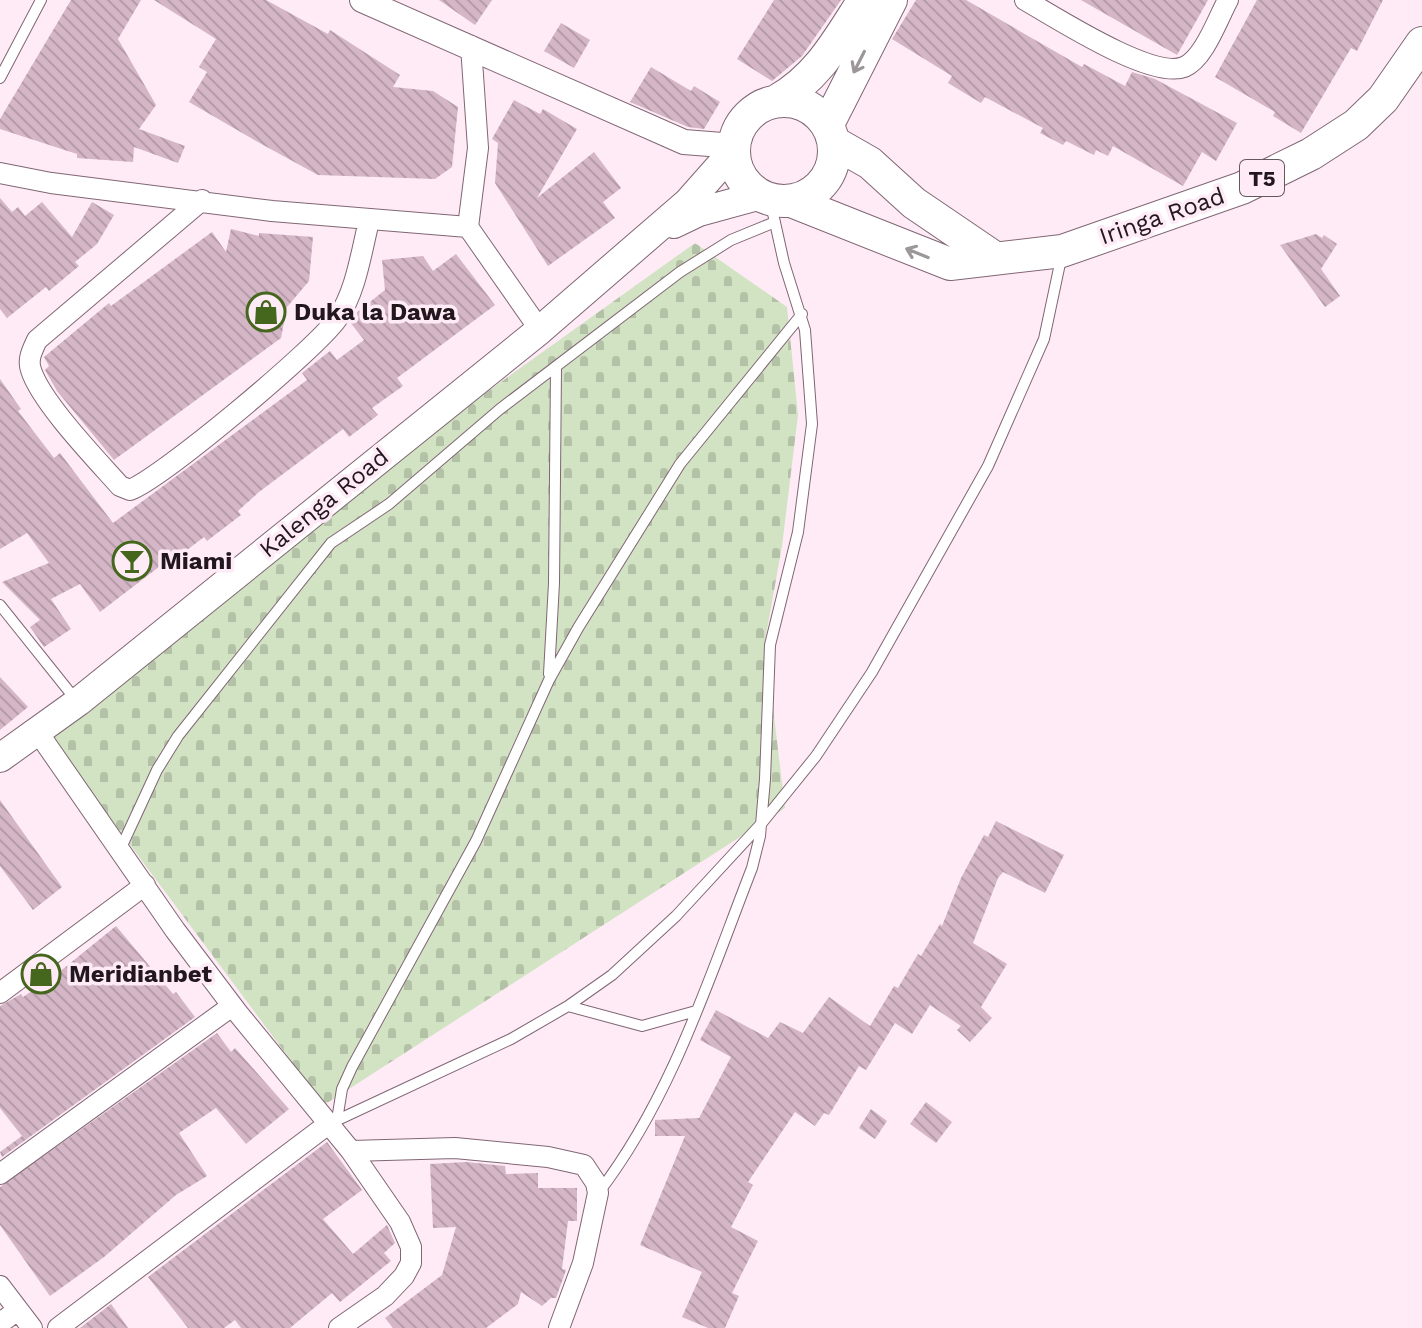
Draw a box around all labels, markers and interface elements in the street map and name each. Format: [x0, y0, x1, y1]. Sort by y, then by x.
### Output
one-way arrow [851, 49, 866, 73]
road number: T5 [1240, 160, 1284, 196]
street label: Iringa Road [1096, 182, 1228, 250]
one-way arrow [905, 245, 930, 259]
shop icon: Duka la Dawa [245, 291, 287, 333]
place label: Duka la Dawa [294, 298, 456, 326]
street label: Kalenga Road [254, 443, 394, 563]
bar icon: Miami [111, 540, 153, 582]
place label: Miami [160, 547, 232, 575]
shop icon: Meridianbet [20, 953, 62, 995]
place label: Meridianbet [69, 960, 213, 988]

